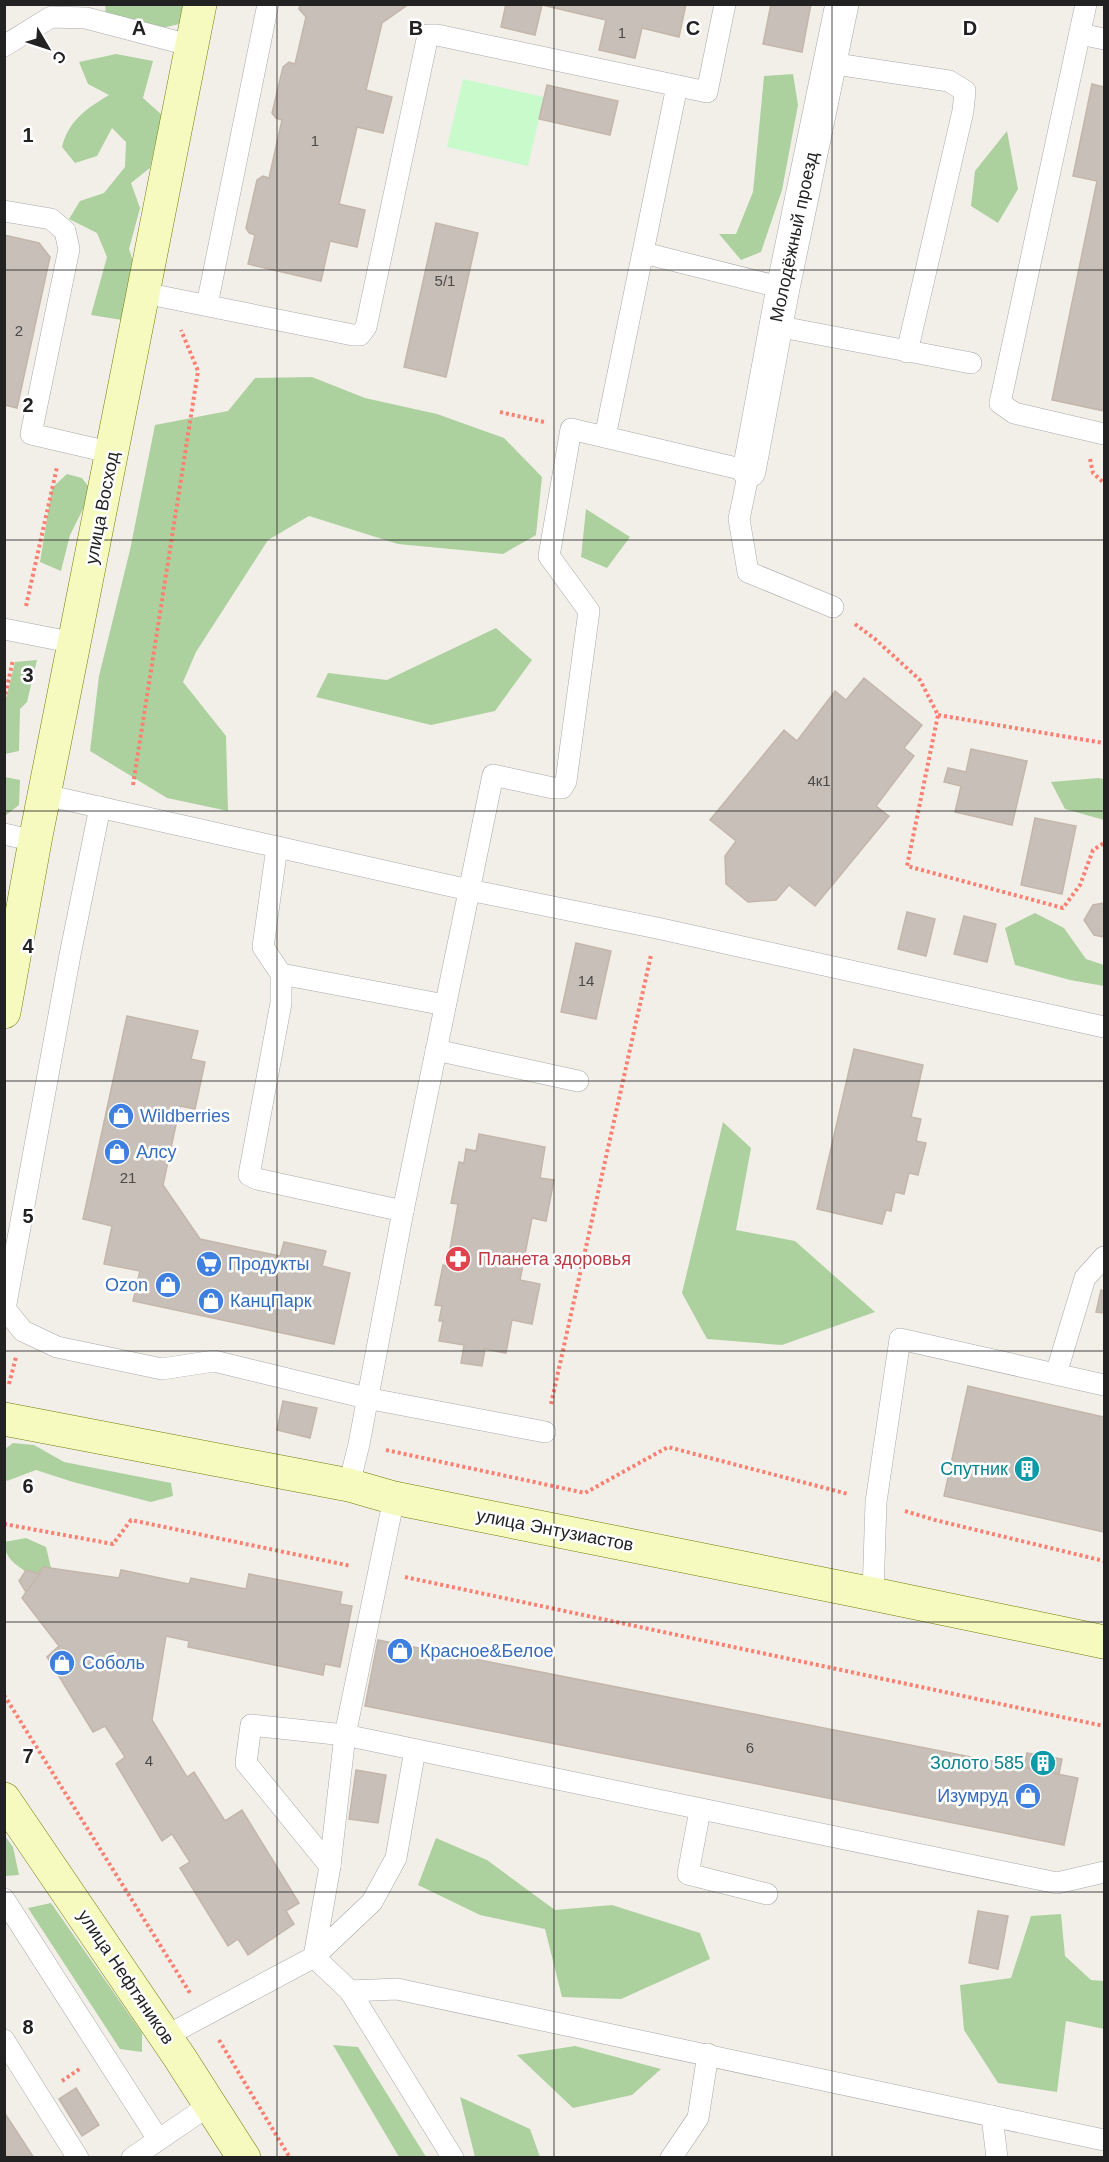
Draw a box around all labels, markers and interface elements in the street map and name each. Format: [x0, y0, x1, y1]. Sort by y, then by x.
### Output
text: A [132, 17, 146, 39]
text: B [409, 17, 423, 39]
text: C [686, 17, 700, 39]
text: D [963, 17, 977, 39]
north arrow [18, 18, 78, 78]
house number: 1 [618, 24, 626, 41]
text: С [49, 47, 70, 67]
text: 1 [22, 124, 34, 146]
house number: 1 [311, 132, 319, 149]
street label: Молодёжный проезд [766, 150, 822, 324]
house number: 5/1 [435, 272, 455, 289]
house number: 2 [15, 322, 23, 339]
text: 2 [22, 394, 34, 416]
street label: улица Восход [81, 449, 123, 566]
text: 3 [22, 664, 34, 686]
house number: 4к1 [807, 772, 831, 789]
text: 4 [22, 935, 34, 957]
house number: 14 [578, 972, 594, 989]
shop icon: Wildberries [106, 1101, 136, 1131]
place label: Wildberries [140, 1106, 230, 1126]
shop icon: Алсу [102, 1137, 132, 1167]
place label: Алсу [136, 1142, 177, 1162]
house number: 21 [120, 1169, 136, 1186]
text: 5 [22, 1205, 34, 1227]
pharmacy icon: Планета здоровья [443, 1244, 473, 1274]
supermarket icon: Продукты [194, 1249, 224, 1279]
place label: Планета здоровья [478, 1249, 631, 1269]
place label: Продукты [228, 1254, 309, 1274]
shop icon: Ozon [153, 1270, 183, 1300]
place label: Ozon [105, 1275, 148, 1295]
shop icon: КанцПарк [196, 1286, 226, 1316]
place label: КанцПарк [230, 1291, 312, 1311]
building icon: Спутник [1012, 1454, 1042, 1484]
place label: Спутник [940, 1459, 1008, 1479]
text: 6 [22, 1475, 34, 1497]
street label: улица Энтузиастов [475, 1505, 635, 1555]
shop icon: Красное&Белое [385, 1636, 415, 1666]
place label: Красное&Белое [420, 1641, 553, 1661]
shop icon: Соболь [47, 1648, 77, 1678]
place label: Соболь [82, 1653, 145, 1673]
house number: 6 [746, 1739, 754, 1756]
text: 7 [22, 1745, 34, 1767]
building icon: Золото 585 [1028, 1748, 1058, 1778]
house number: 4 [145, 1752, 153, 1769]
place label: Золото 585 [930, 1753, 1024, 1773]
shop icon: Изумруд [1013, 1781, 1043, 1811]
place label: Изумруд [937, 1786, 1008, 1806]
street label: улица Нефтяников [74, 1906, 178, 2048]
text: 8 [22, 2016, 34, 2038]

